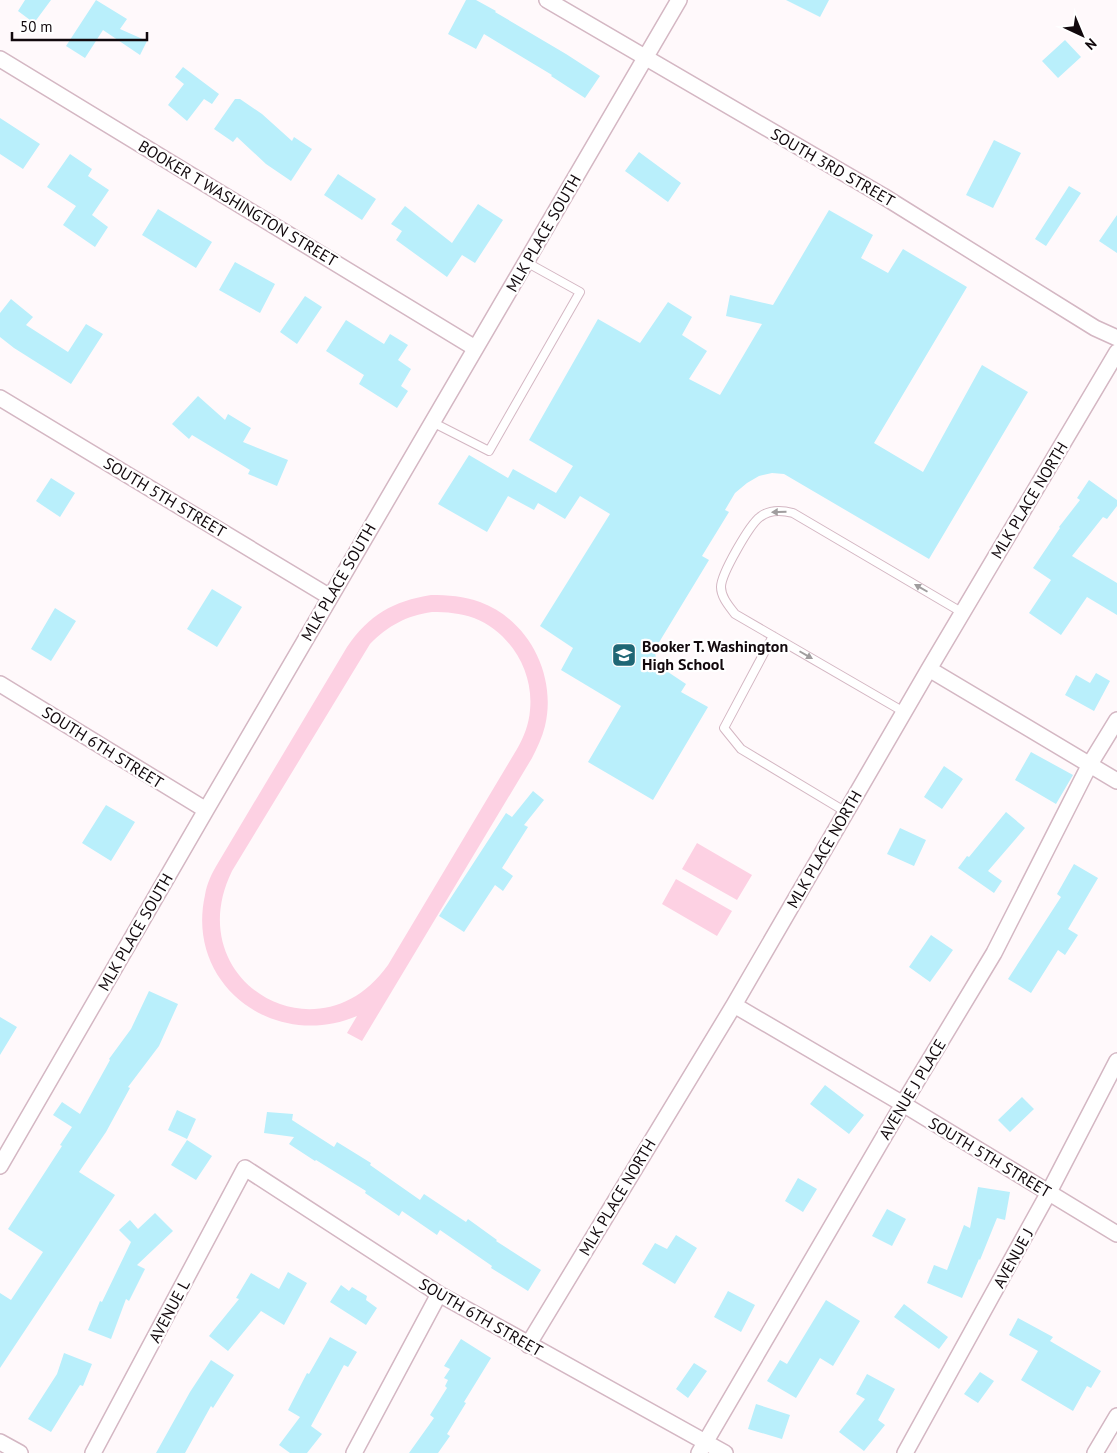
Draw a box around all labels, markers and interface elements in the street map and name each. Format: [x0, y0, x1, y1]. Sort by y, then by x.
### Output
scale bar [12, 10, 148, 42]
north arrow [1057, 10, 1107, 60]
text: 50 m [20, 17, 53, 36]
text: N [1081, 35, 1101, 54]
street label: SOUTH 3RD STREET [768, 123, 899, 211]
street label: BOOKER T WASHINGTON STREET [135, 136, 341, 271]
street label: MLK PLACE SOUTH [501, 171, 585, 295]
street label: MLK PLACE NORTH [986, 438, 1072, 562]
street label: SOUTH 5TH STREET [100, 453, 230, 542]
one-way arrow [771, 508, 787, 516]
street label: MLK PLACE SOUTH [296, 520, 380, 644]
one-way arrow [914, 583, 927, 592]
place label: Booker T. Washington High School [642, 636, 788, 674]
school or university icon: Booker T. Washington High School [611, 642, 637, 668]
one-way arrow [799, 651, 812, 660]
street label: SOUTH 6TH STREET [39, 702, 167, 792]
street label: MLK PLACE NORTH [782, 787, 866, 911]
street label: MLK PLACE SOUTH [93, 870, 177, 994]
street label: AVENUE J PLACE [874, 1035, 950, 1143]
street label: SOUTH 5TH STREET [925, 1113, 1055, 1202]
street label: MLK PLACE NORTH [574, 1135, 660, 1259]
street label: AVENUE J [988, 1225, 1038, 1291]
street label: SOUTH 6TH STREET [416, 1274, 546, 1361]
street label: AVENUE L [144, 1276, 194, 1346]

